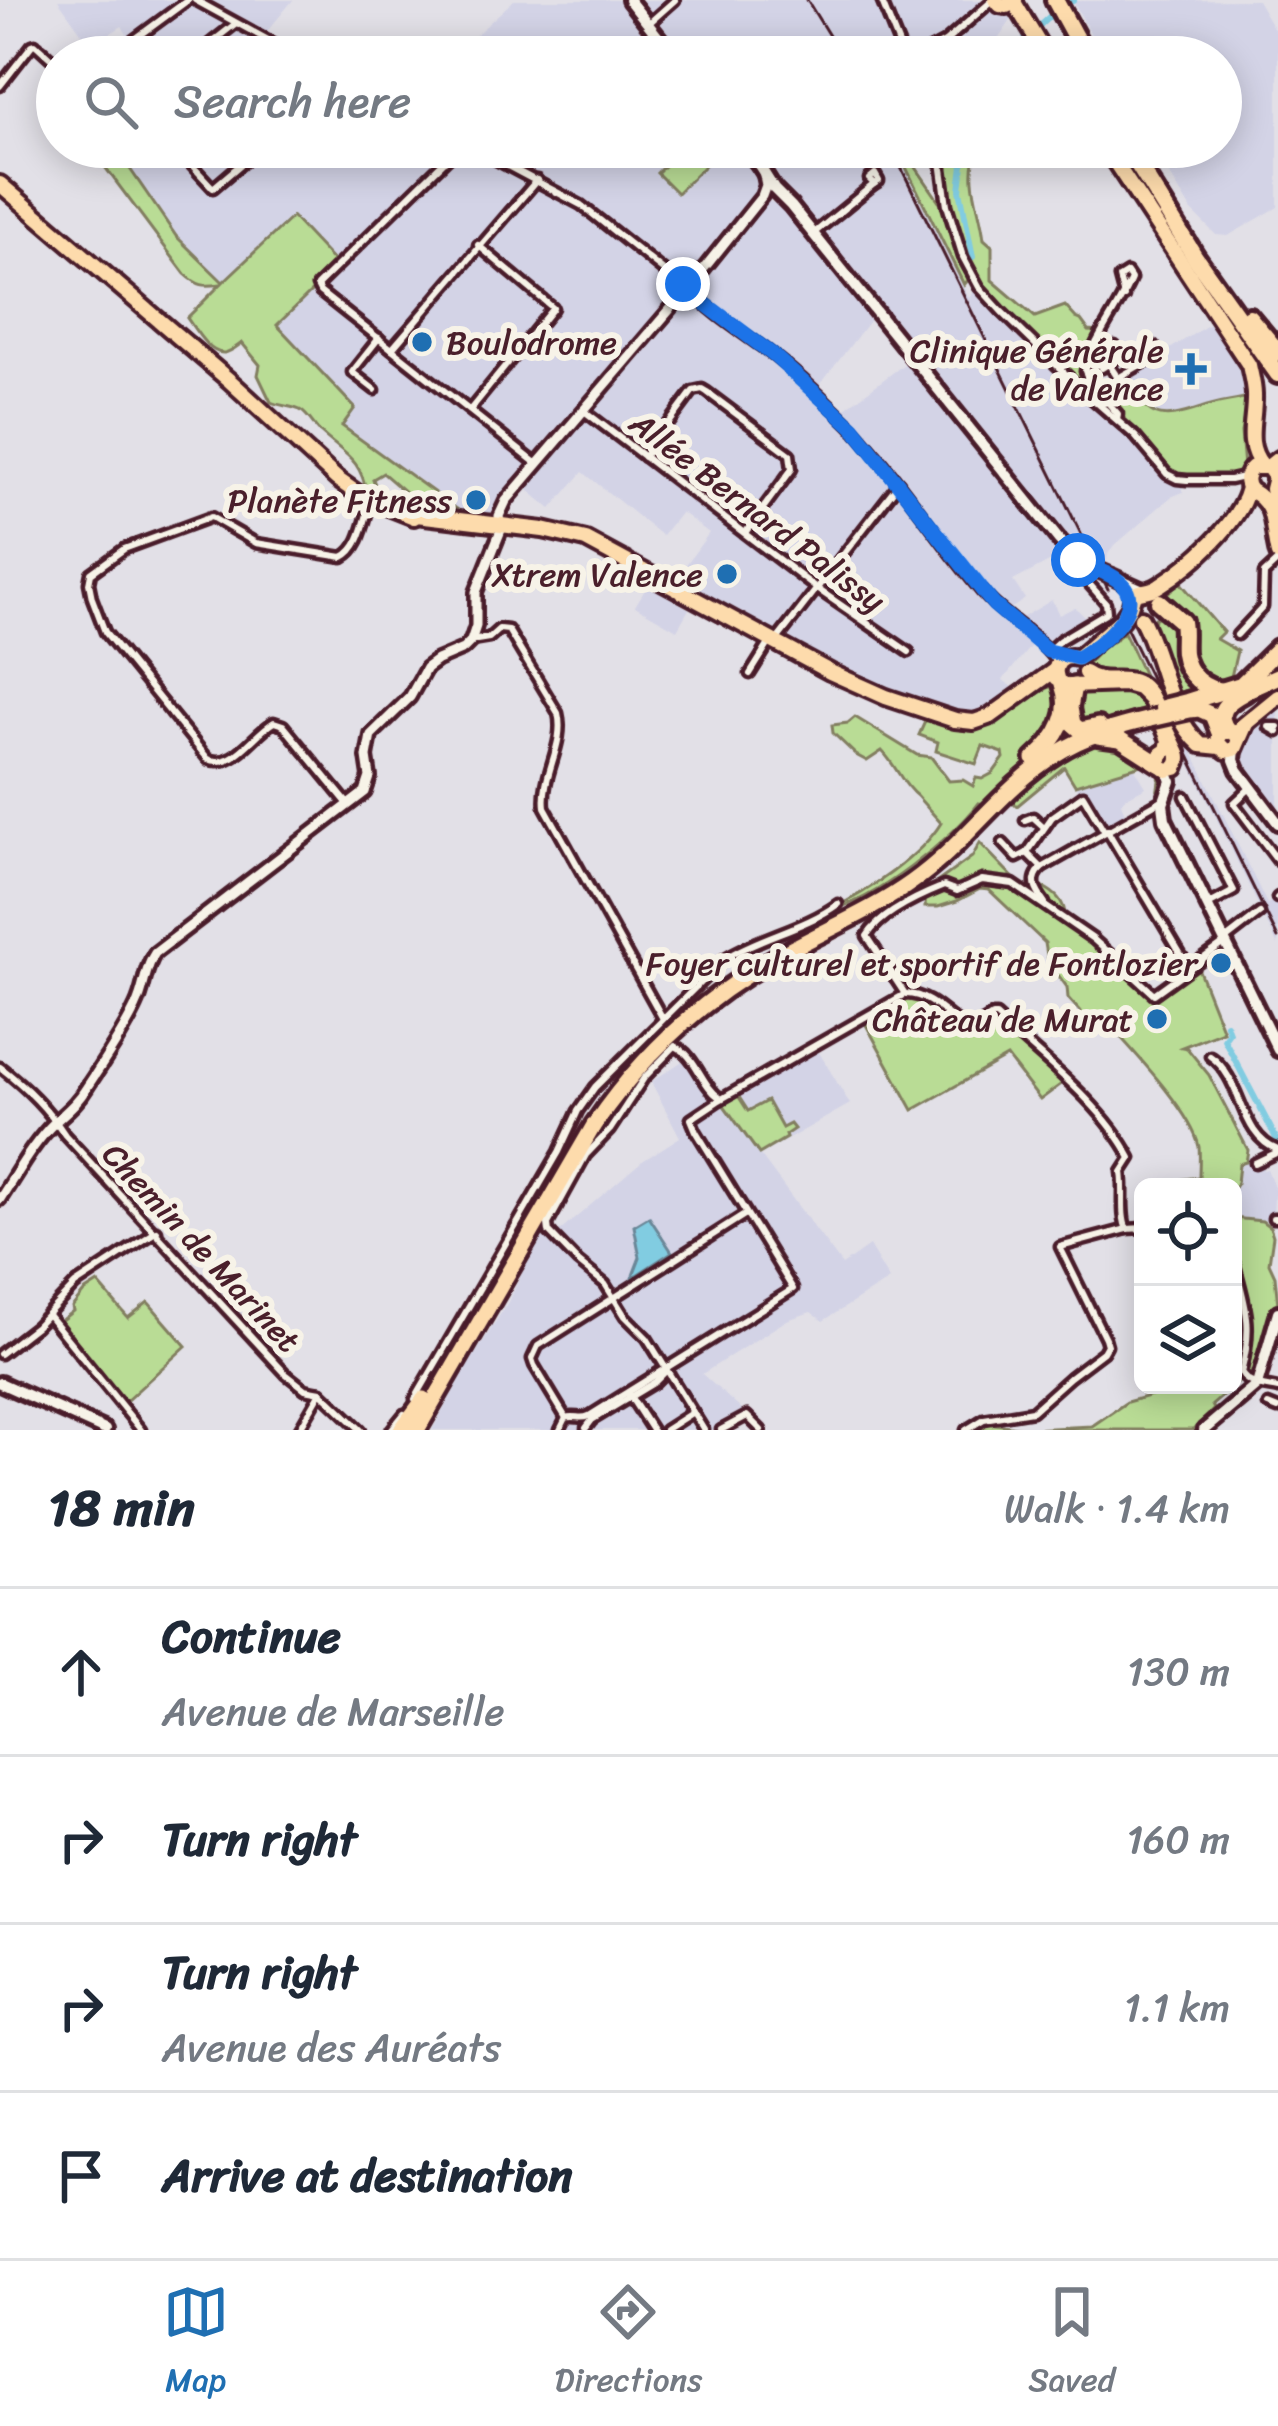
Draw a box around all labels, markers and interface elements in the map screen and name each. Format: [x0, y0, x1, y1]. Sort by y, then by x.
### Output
search box [36, 36, 1242, 168]
text: Search here [174, 62, 411, 142]
icon: search [78, 69, 144, 135]
route end [656, 257, 710, 311]
place label: Boulodrome [446, 314, 617, 372]
place label: Clinique Générale de Valence [910, 322, 1164, 418]
marker: Boulodrome [409, 329, 435, 355]
marker: Clinique Générale de Valence [1175, 353, 1207, 385]
street label: Allée Bernard Palissy [616, 395, 899, 628]
place label: Planète Fitness [227, 472, 453, 530]
marker: Planète Fitness [463, 487, 489, 513]
route start [1051, 533, 1105, 587]
place label: Xtrem Valence [491, 546, 703, 604]
marker: Xtrem Valence [714, 561, 740, 587]
place label: Foyer culturel et sportif de Fontlozier [646, 935, 1199, 993]
marker: Foyer culturel et sportif de Fontlozier [1208, 950, 1234, 976]
place label: Château de Murat [872, 991, 1133, 1049]
marker: Château de Murat [1144, 1006, 1170, 1032]
street label: Chemin de Marinet [87, 1128, 315, 1367]
map controls [1134, 1178, 1242, 1394]
button: locate [1134, 1178, 1242, 1286]
button: layers [1134, 1286, 1242, 1394]
text: 18 min [48, 1463, 195, 1553]
text: Walk · 1.4 km [1004, 1474, 1230, 1543]
text: Continue [162, 1597, 341, 1677]
text: 130 m [1127, 1637, 1230, 1706]
icon: ahead [48, 1639, 114, 1705]
text: Avenue de Marseille [162, 1677, 505, 1746]
text: Turn right [162, 1800, 357, 1880]
text: 160 m [1126, 1805, 1230, 1874]
icon: right [48, 1807, 114, 1873]
text: Turn right [162, 1933, 357, 2013]
text: 1.1 km [1124, 1973, 1230, 2042]
icon: right [48, 1975, 114, 2041]
text: Avenue des Auréats [162, 2013, 501, 2082]
text: Arrive at destination [162, 2136, 572, 2216]
icon: arrive [48, 2143, 114, 2209]
tab: Map [163, 2279, 229, 2409]
tab: Directions [555, 2279, 702, 2409]
tab: Saved [1028, 2279, 1115, 2409]

